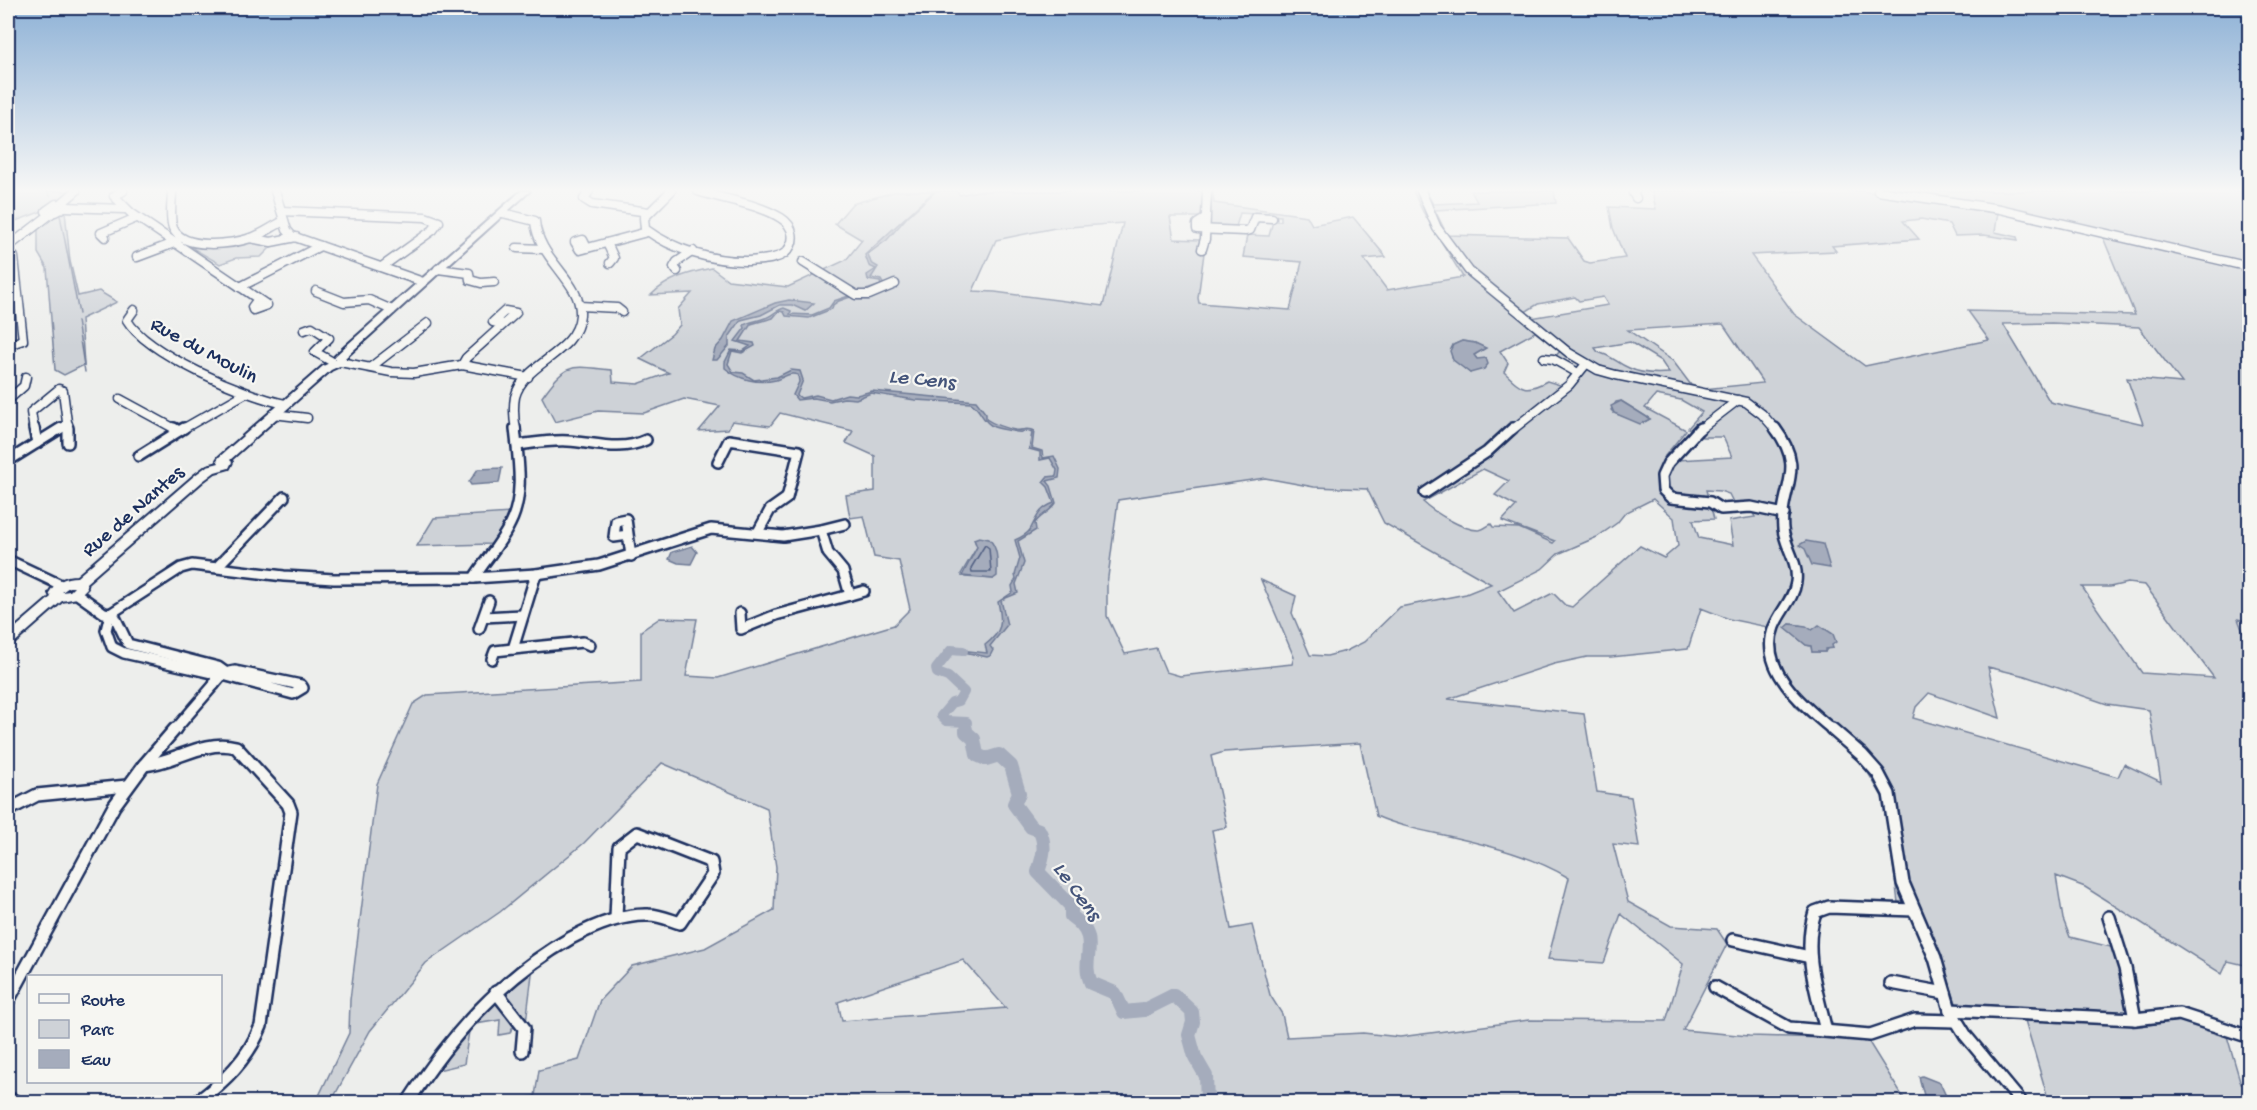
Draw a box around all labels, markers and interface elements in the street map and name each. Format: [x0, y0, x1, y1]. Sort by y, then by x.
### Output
street label: Rue du Moulin [145, 313, 261, 391]
water label: Le Cens [887, 365, 958, 398]
street label: Rue de Nantes [78, 461, 191, 564]
water label: Le Cens [1046, 858, 1107, 928]
legend [27, 975, 222, 1083]
text: Route [81, 991, 126, 1012]
text: Parc [80, 1021, 114, 1042]
text: Eau [81, 1051, 111, 1072]

